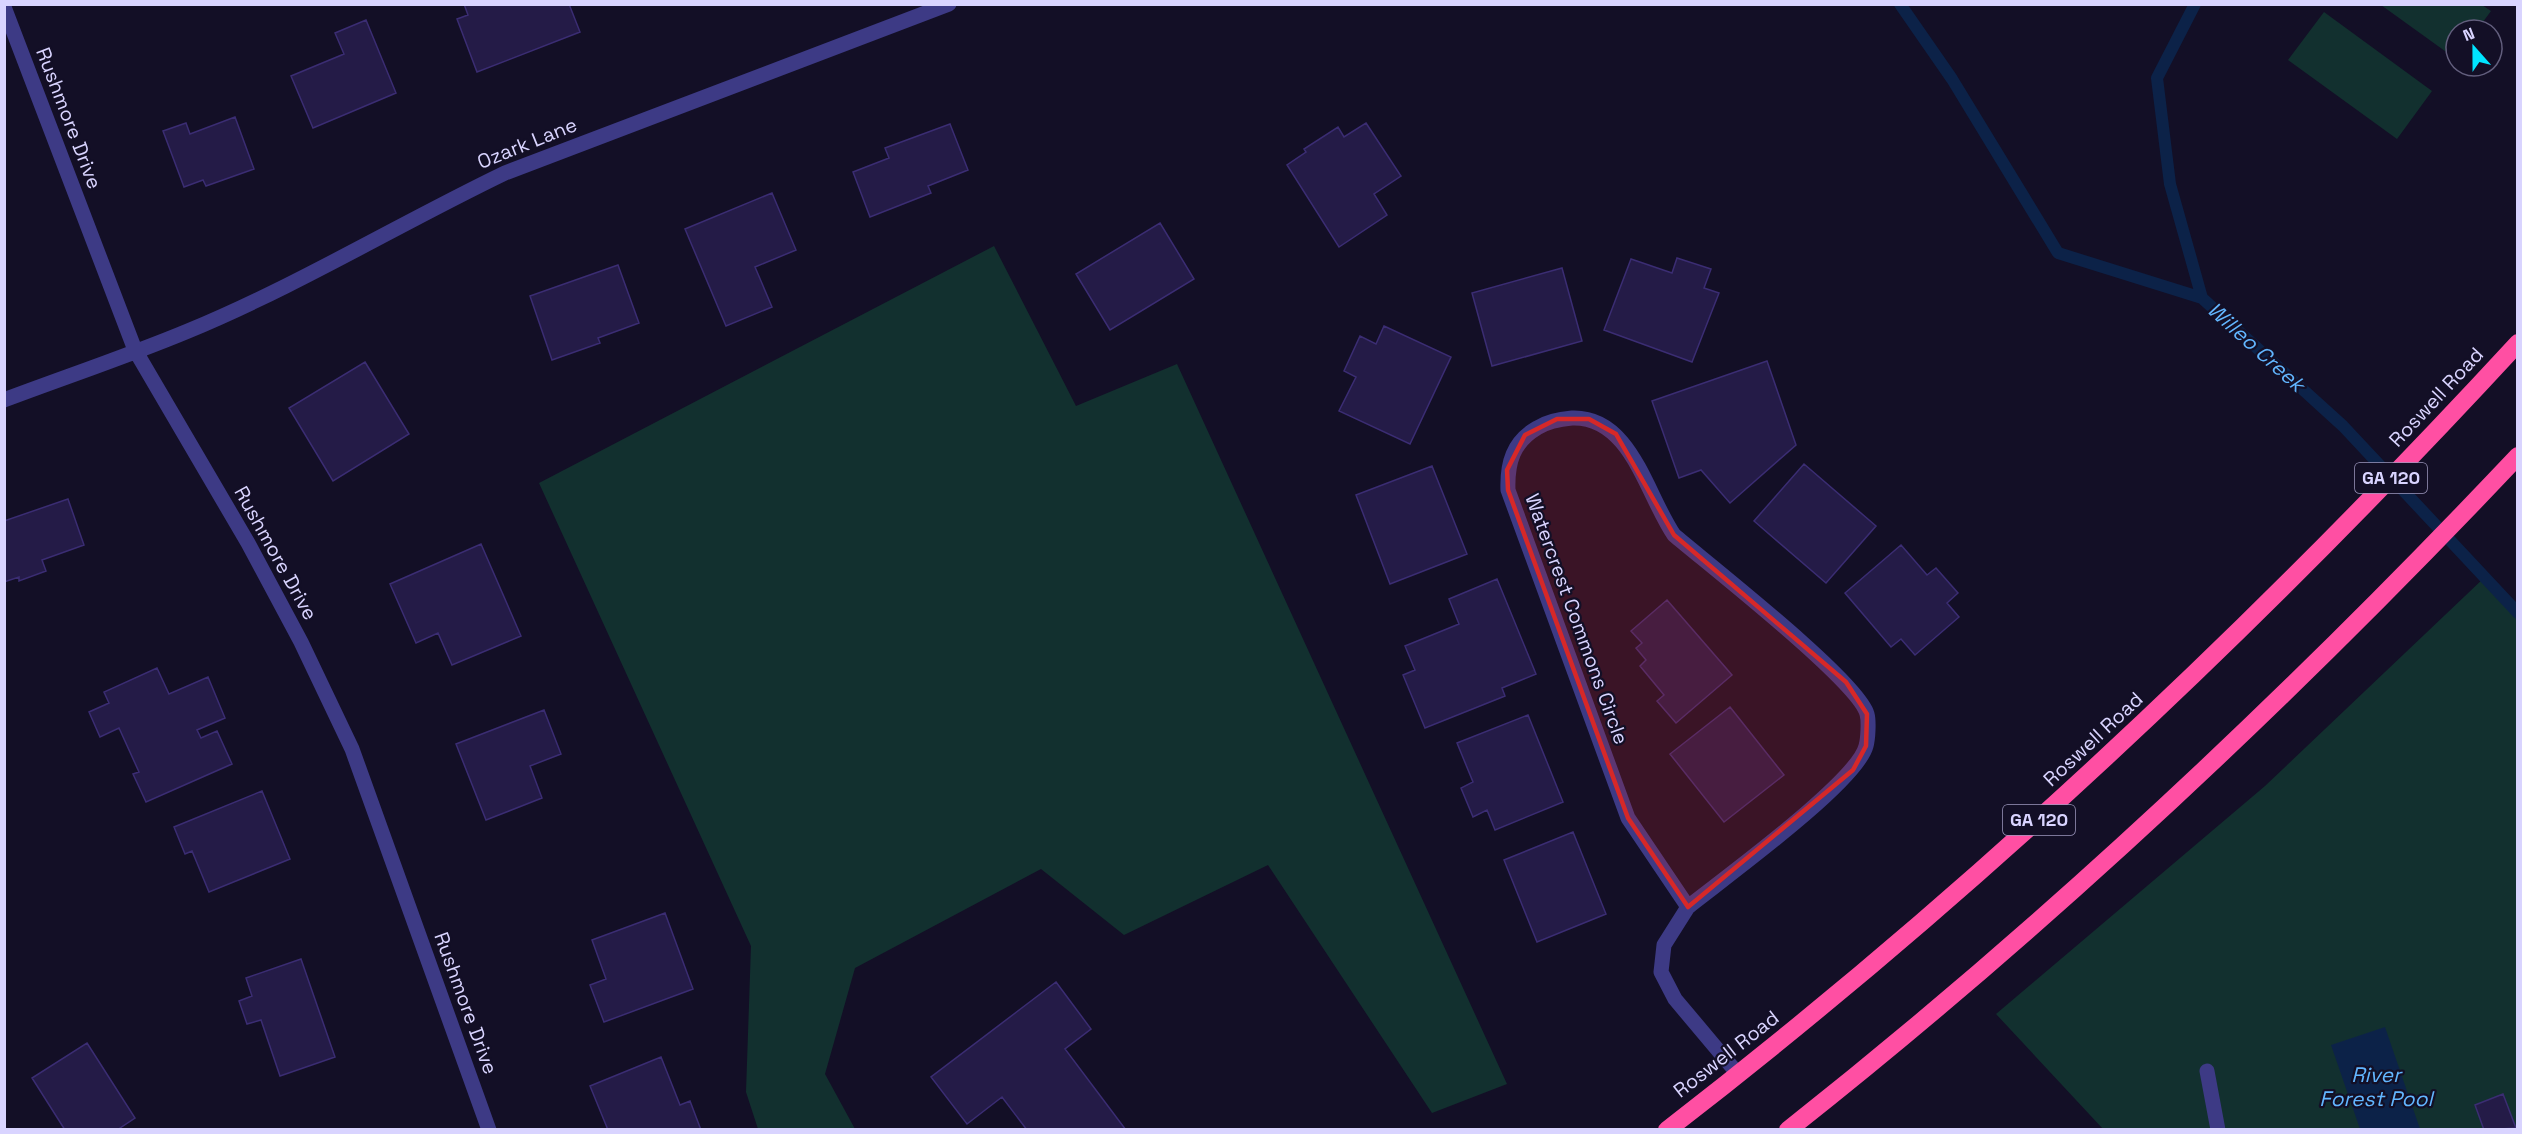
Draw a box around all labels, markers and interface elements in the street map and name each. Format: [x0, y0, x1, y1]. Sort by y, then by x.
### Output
north arrow [2444, 18, 2504, 78]
text: N [2460, 23, 2478, 46]
street label: Rushmore Drive [30, 44, 108, 192]
street label: Ozark Lane [473, 111, 581, 175]
water label: Willeo Creek [2202, 296, 2313, 399]
street label: Roswell Road [2383, 342, 2489, 452]
road number: GA 120 [2355, 463, 2427, 493]
street label: Rushmore Drive [228, 481, 324, 625]
street label: Watercrest Commons Circle [1519, 490, 1635, 748]
street label: Roswell Road [2038, 686, 2148, 792]
road number: GA 120 [2003, 805, 2075, 835]
street label: Rushmore Drive [428, 928, 504, 1078]
street label: Roswell Road [1668, 1005, 1784, 1103]
water label: River Forest Pool [2319, 1061, 2436, 1112]

